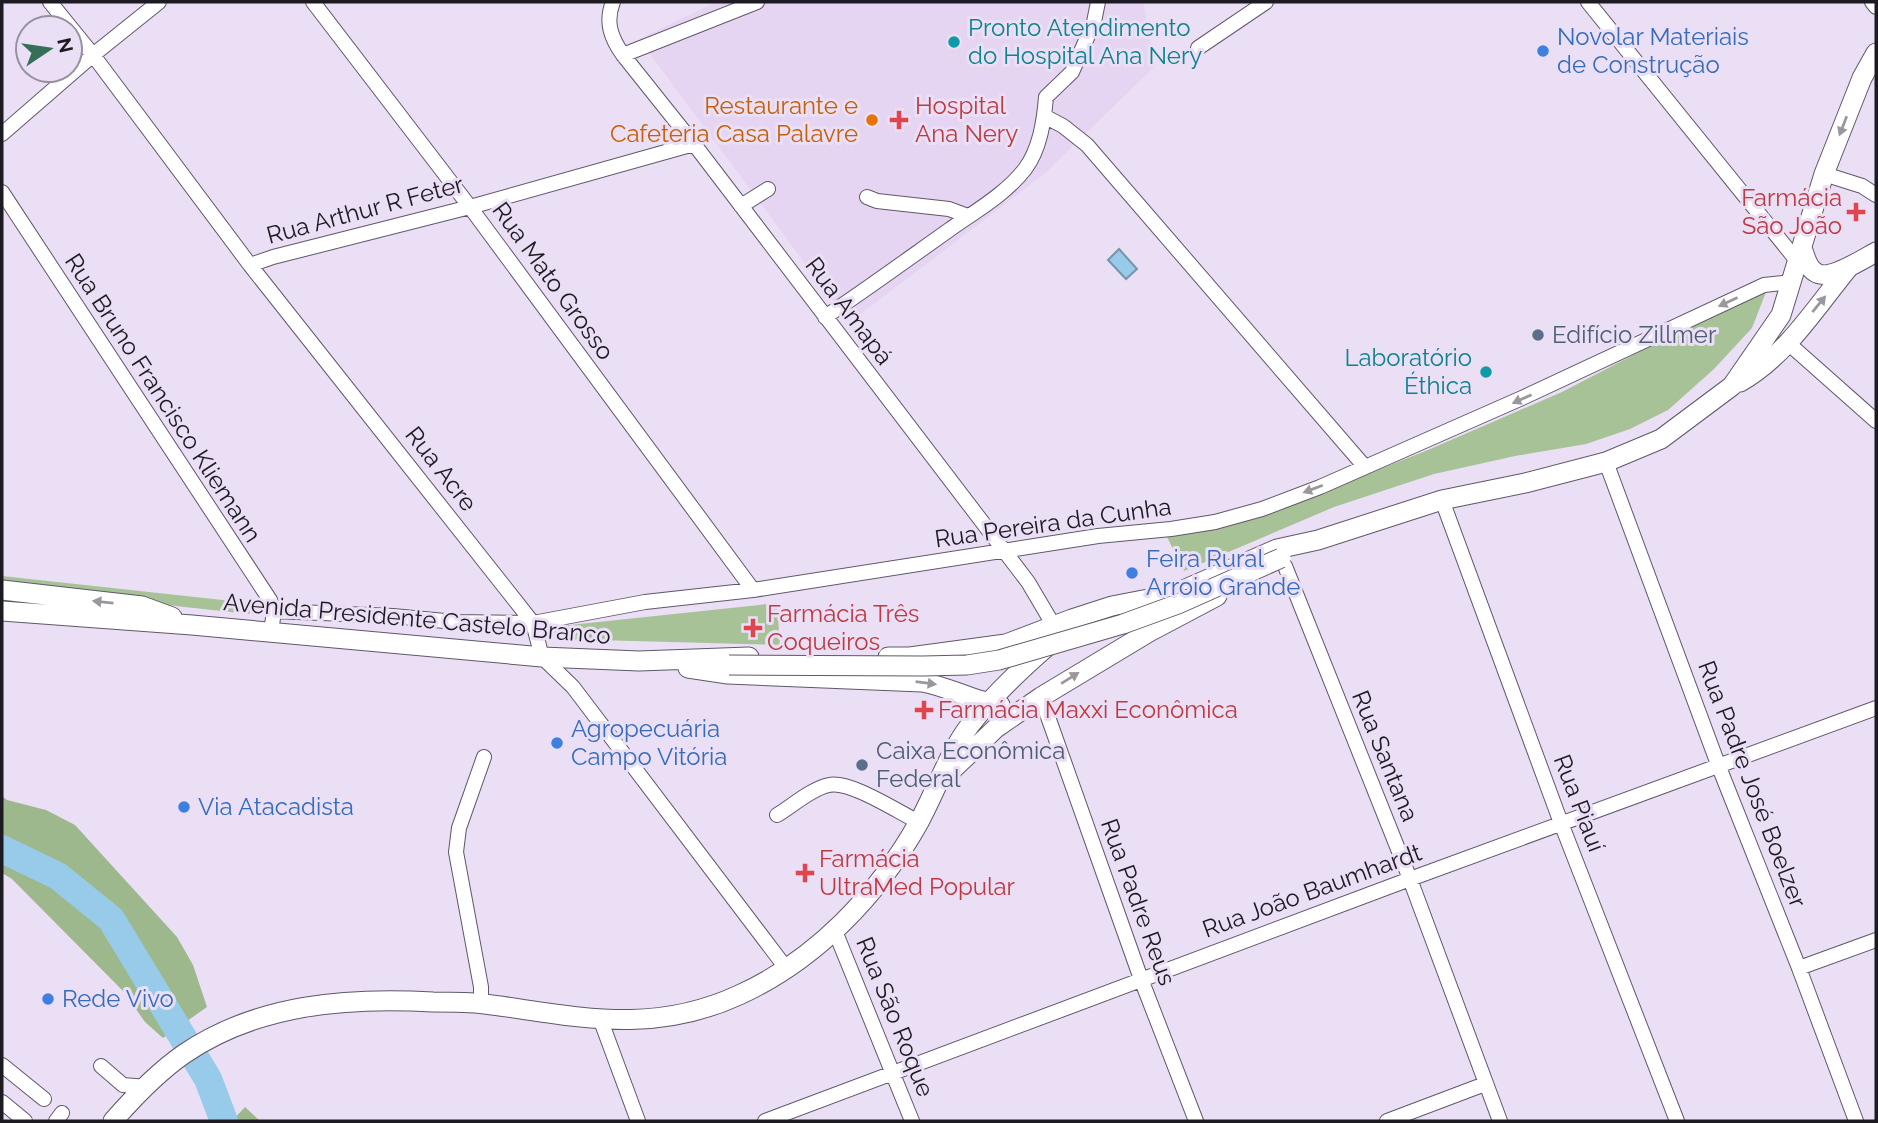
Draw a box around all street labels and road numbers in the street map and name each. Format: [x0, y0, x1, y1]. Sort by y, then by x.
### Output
street label: Rua Arthur R Feter [263, 169, 467, 250]
street label: Rua Mato Grosso [486, 196, 620, 365]
street label: Rua Bruno Francisco Kliemann [59, 248, 268, 548]
street label: Rua Amapá [799, 251, 899, 370]
street label: Rua Acre [399, 421, 483, 517]
street label: Rua Pereira da Cunha [933, 492, 1173, 553]
street label: Avenida Presidente Castelo Branco [222, 587, 612, 650]
street label: Rua Padre José Boelzer [1692, 656, 1813, 912]
street label: Rua Santana [1346, 686, 1425, 826]
street label: Rua Piauí [1548, 750, 1611, 856]
street label: Rua Padre Reus [1095, 815, 1182, 989]
street label: Rua João Baumhardt [1198, 837, 1425, 944]
street label: Rua São Roque [850, 933, 941, 1101]

